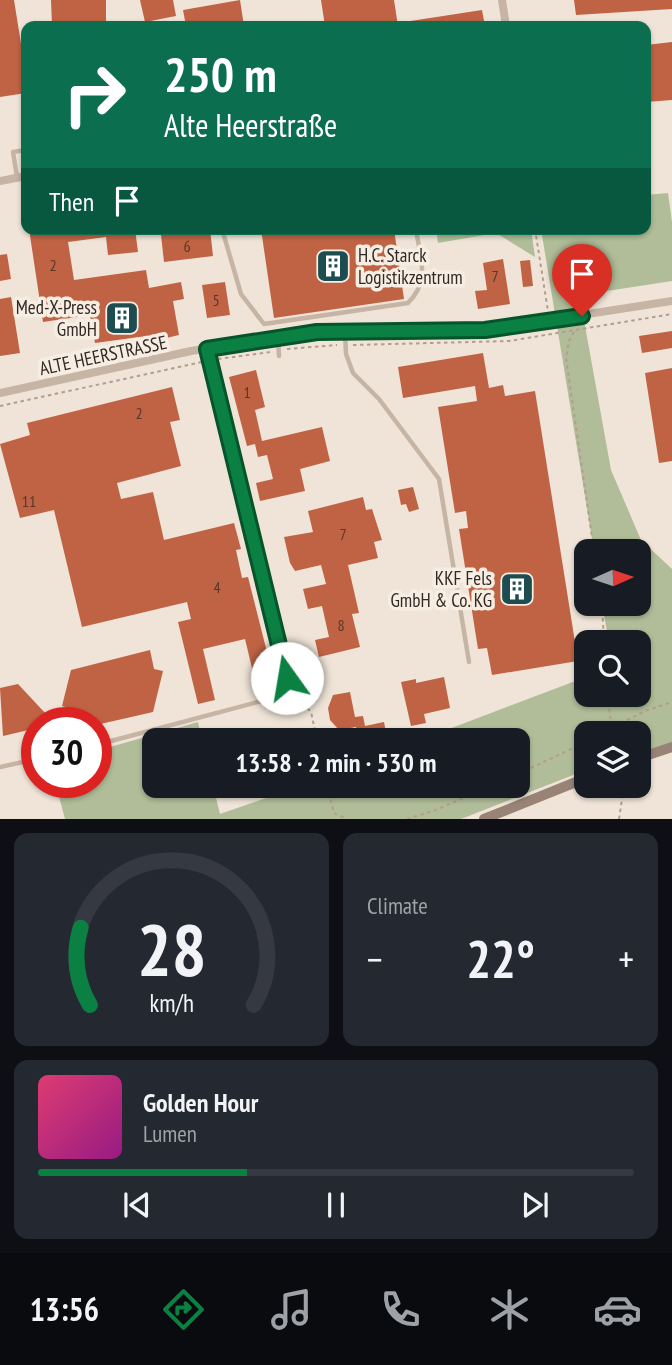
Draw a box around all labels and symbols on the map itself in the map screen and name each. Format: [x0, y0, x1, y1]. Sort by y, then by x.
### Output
house number: 6 [183, 236, 191, 256]
place label: H.C. Starck Logistikzentrum [358, 243, 463, 289]
pin [552, 244, 612, 316]
building icon: H.C. Starck Logistikzentrum [314, 247, 352, 285]
house number: 2 [49, 255, 57, 275]
house number: 7 [491, 266, 499, 286]
house number: 5 [212, 290, 220, 310]
place label: Med-X-Press GmbH [16, 295, 97, 341]
building icon: Med-X-Press GmbH [103, 299, 141, 337]
street label: ALTE HEERSTRASSE [37, 330, 169, 380]
house number: 1 [243, 382, 251, 402]
house number: 2 [135, 403, 143, 423]
house number: 11 [22, 491, 36, 511]
house number: 7 [339, 524, 347, 544]
north arrow [574, 539, 651, 616]
place label: KKF Fels GmbH & Co. KG [391, 566, 492, 612]
building icon: KKF Fels GmbH & Co. KG [498, 570, 536, 608]
house number: 4 [213, 577, 221, 597]
house number: 8 [337, 615, 345, 635]
position arrow [250, 641, 324, 715]
speed limit sign: 30 [21, 707, 112, 798]

